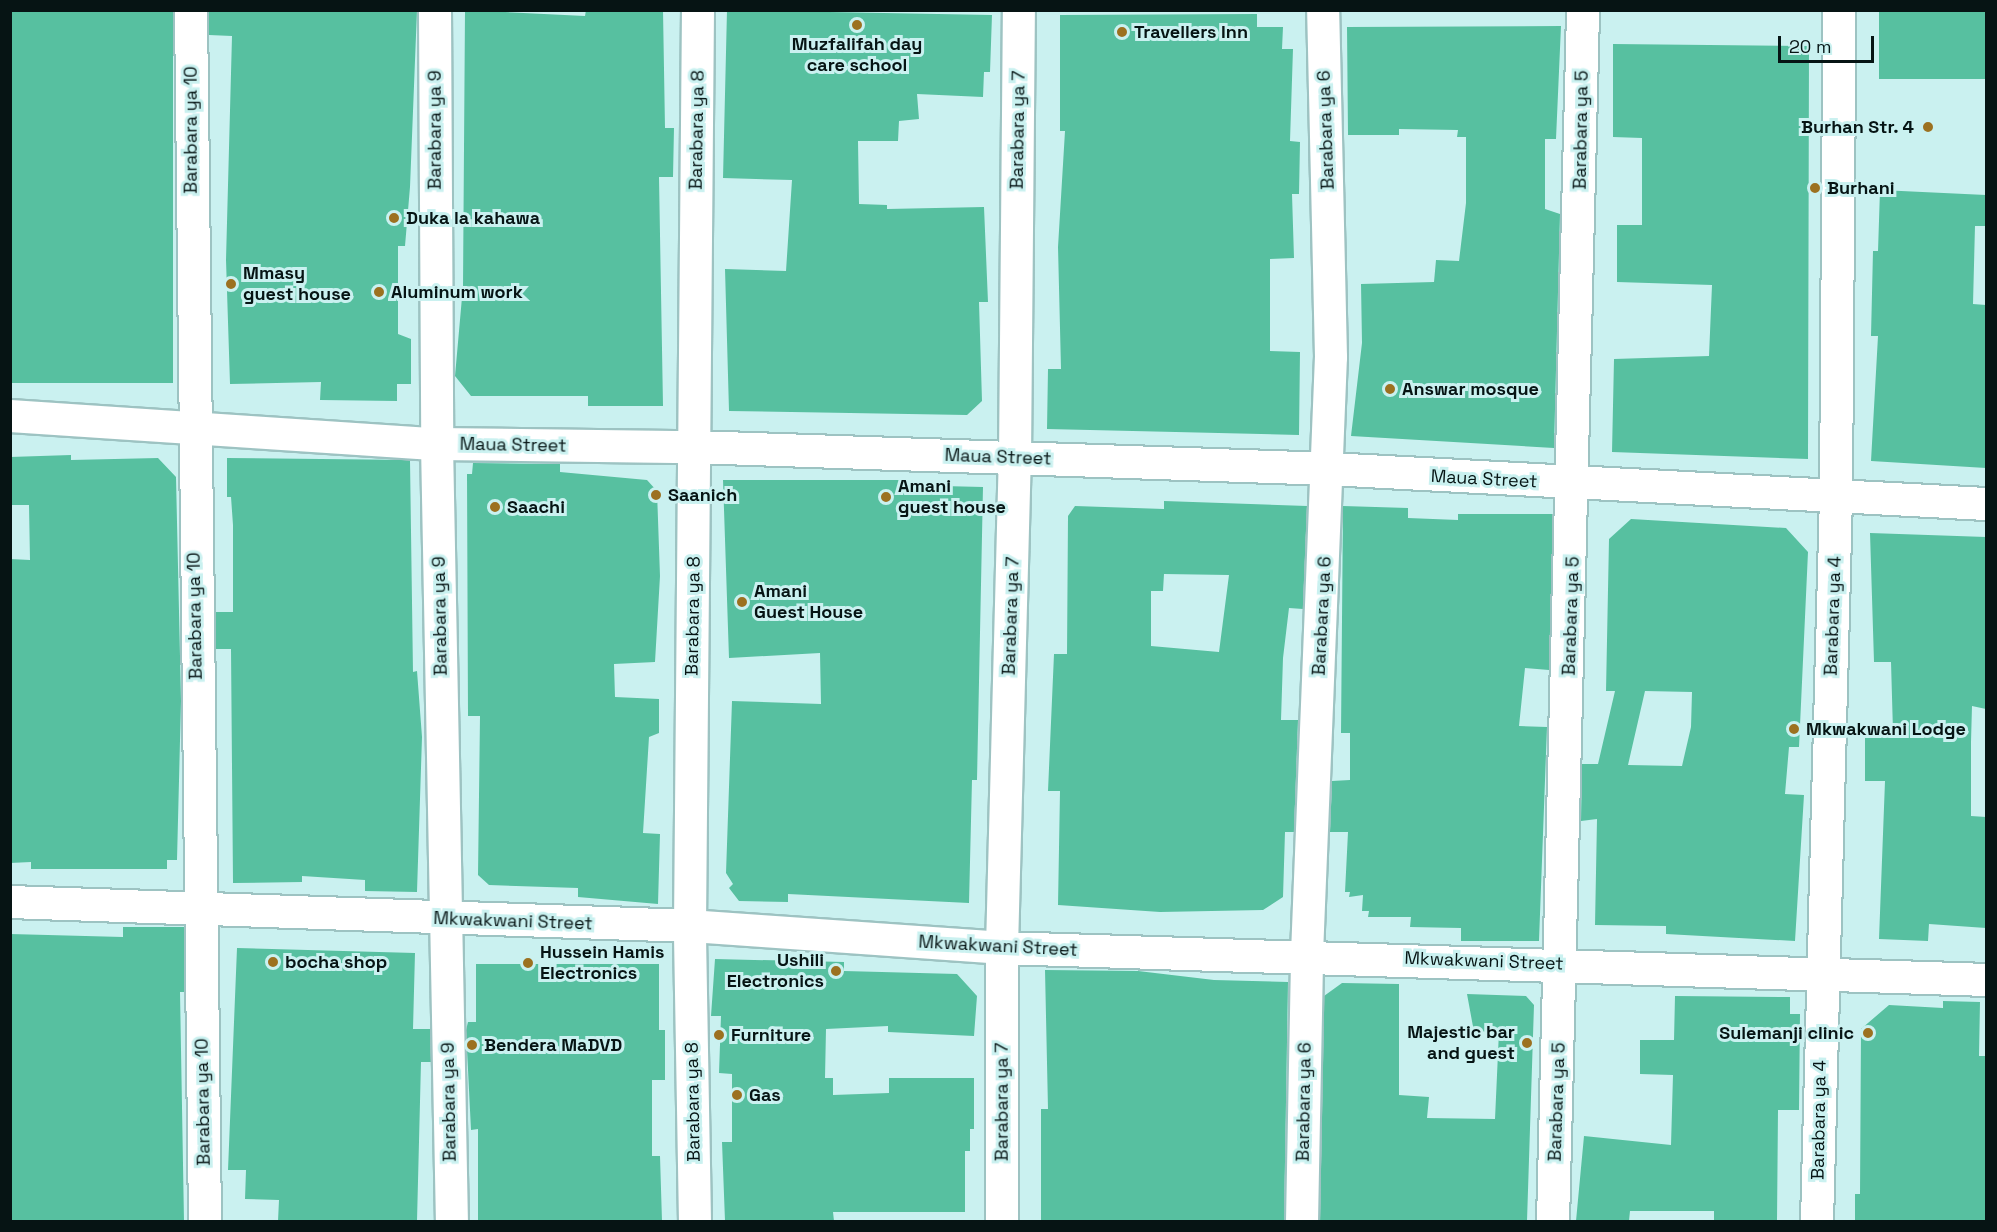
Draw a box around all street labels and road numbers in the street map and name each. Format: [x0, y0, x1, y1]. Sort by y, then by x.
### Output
street label: Barabara ya 10 [180, 66, 202, 194]
street label: Barabara ya 9 [424, 70, 446, 190]
street label: Barabara ya 8 [685, 70, 709, 190]
street label: Barabara ya 6 [1313, 70, 1339, 190]
street label: Barabara ya 5 [1569, 70, 1593, 190]
street label: Barabara ya 7 [1006, 71, 1030, 189]
street label: Maua Street [459, 433, 567, 457]
street label: Maua Street [944, 444, 1052, 470]
street label: Maua Street [1430, 465, 1538, 493]
street label: Barabara ya 10 [183, 552, 207, 680]
street label: Barabara ya 9 [428, 556, 452, 676]
street label: Barabara ya 8 [681, 556, 705, 676]
street label: Barabara ya 7 [998, 556, 1024, 676]
street label: Barabara ya 6 [1308, 556, 1336, 676]
street label: Barabara ya 5 [1558, 556, 1584, 676]
street label: Barabara ya 4 [1820, 556, 1846, 676]
street label: Mkwakwani Street [433, 907, 593, 935]
street label: Mkwakwani Street [918, 931, 1078, 961]
street label: Mkwakwani Street [1404, 947, 1564, 975]
street label: Barabara ya 10 [191, 1038, 215, 1166]
street label: Barabara ya 9 [437, 1042, 461, 1162]
street label: Barabara ya 8 [681, 1042, 705, 1162]
street label: Barabara ya 6 [1292, 1042, 1316, 1162]
street label: Barabara ya 5 [1544, 1042, 1570, 1162]
street label: Barabara ya 7 [991, 1043, 1013, 1161]
street label: Barabara ya 4 [1807, 1060, 1831, 1180]

